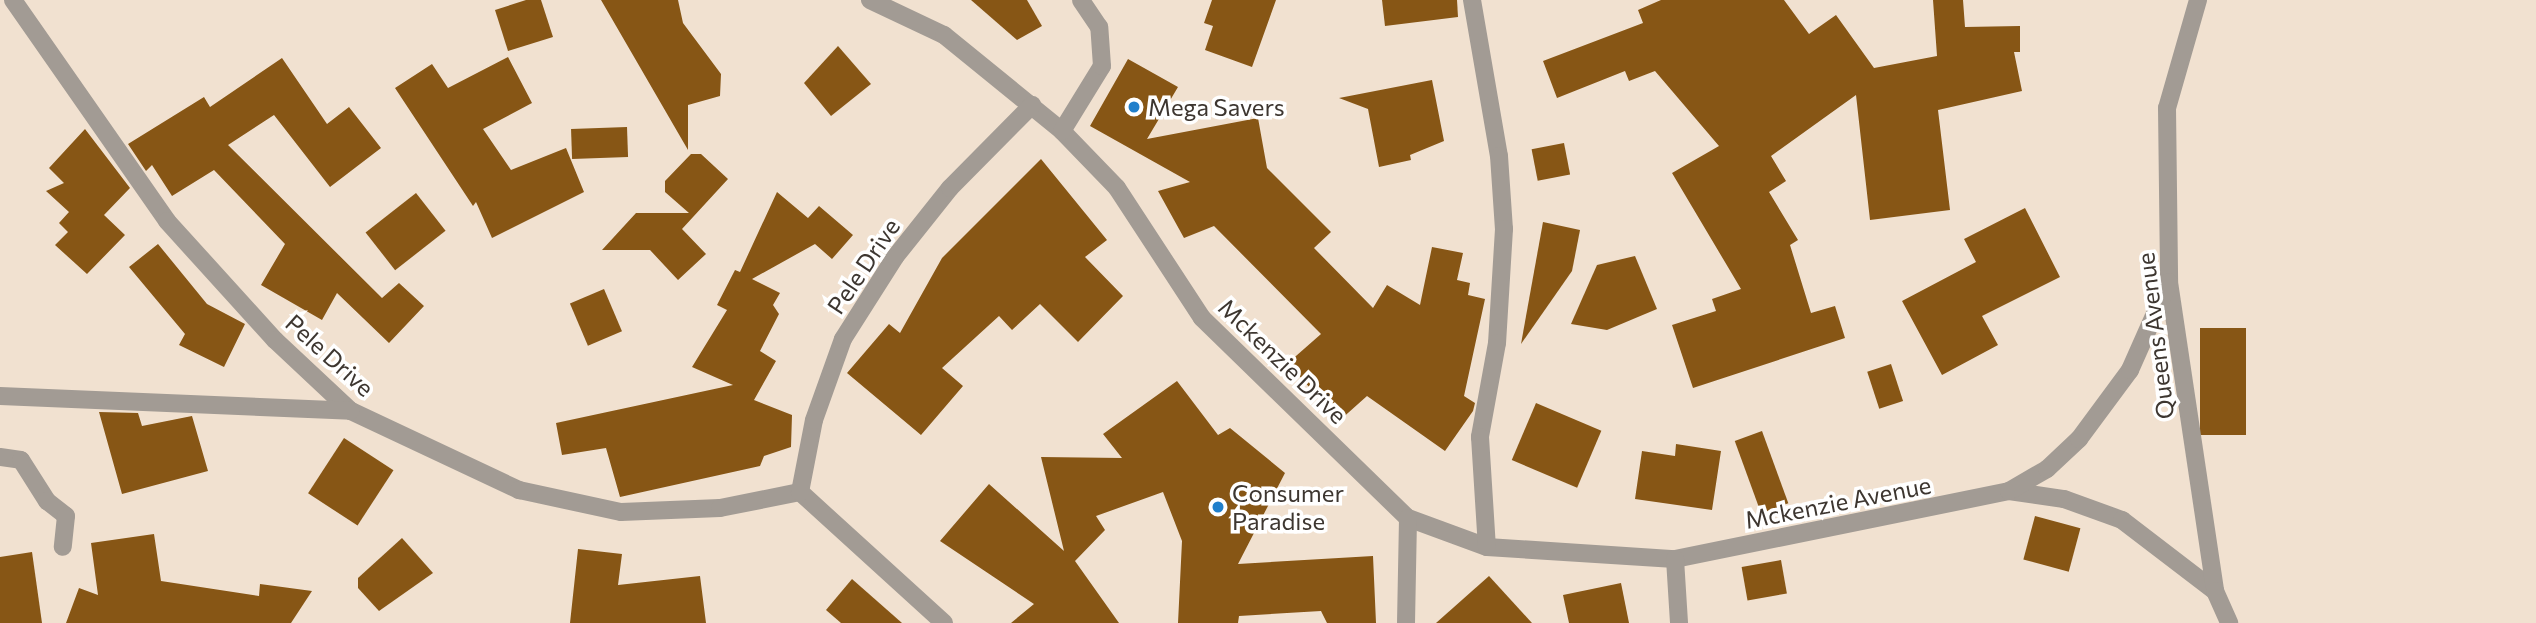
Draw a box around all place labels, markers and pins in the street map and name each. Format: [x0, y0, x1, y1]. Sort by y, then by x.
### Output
place label: Mega Savers [1148, 93, 1285, 121]
marker: Mega Savers [1126, 99, 1142, 115]
place label: Consumer Paradise [1232, 479, 1344, 535]
marker: Consumer Paradise [1210, 499, 1226, 515]

